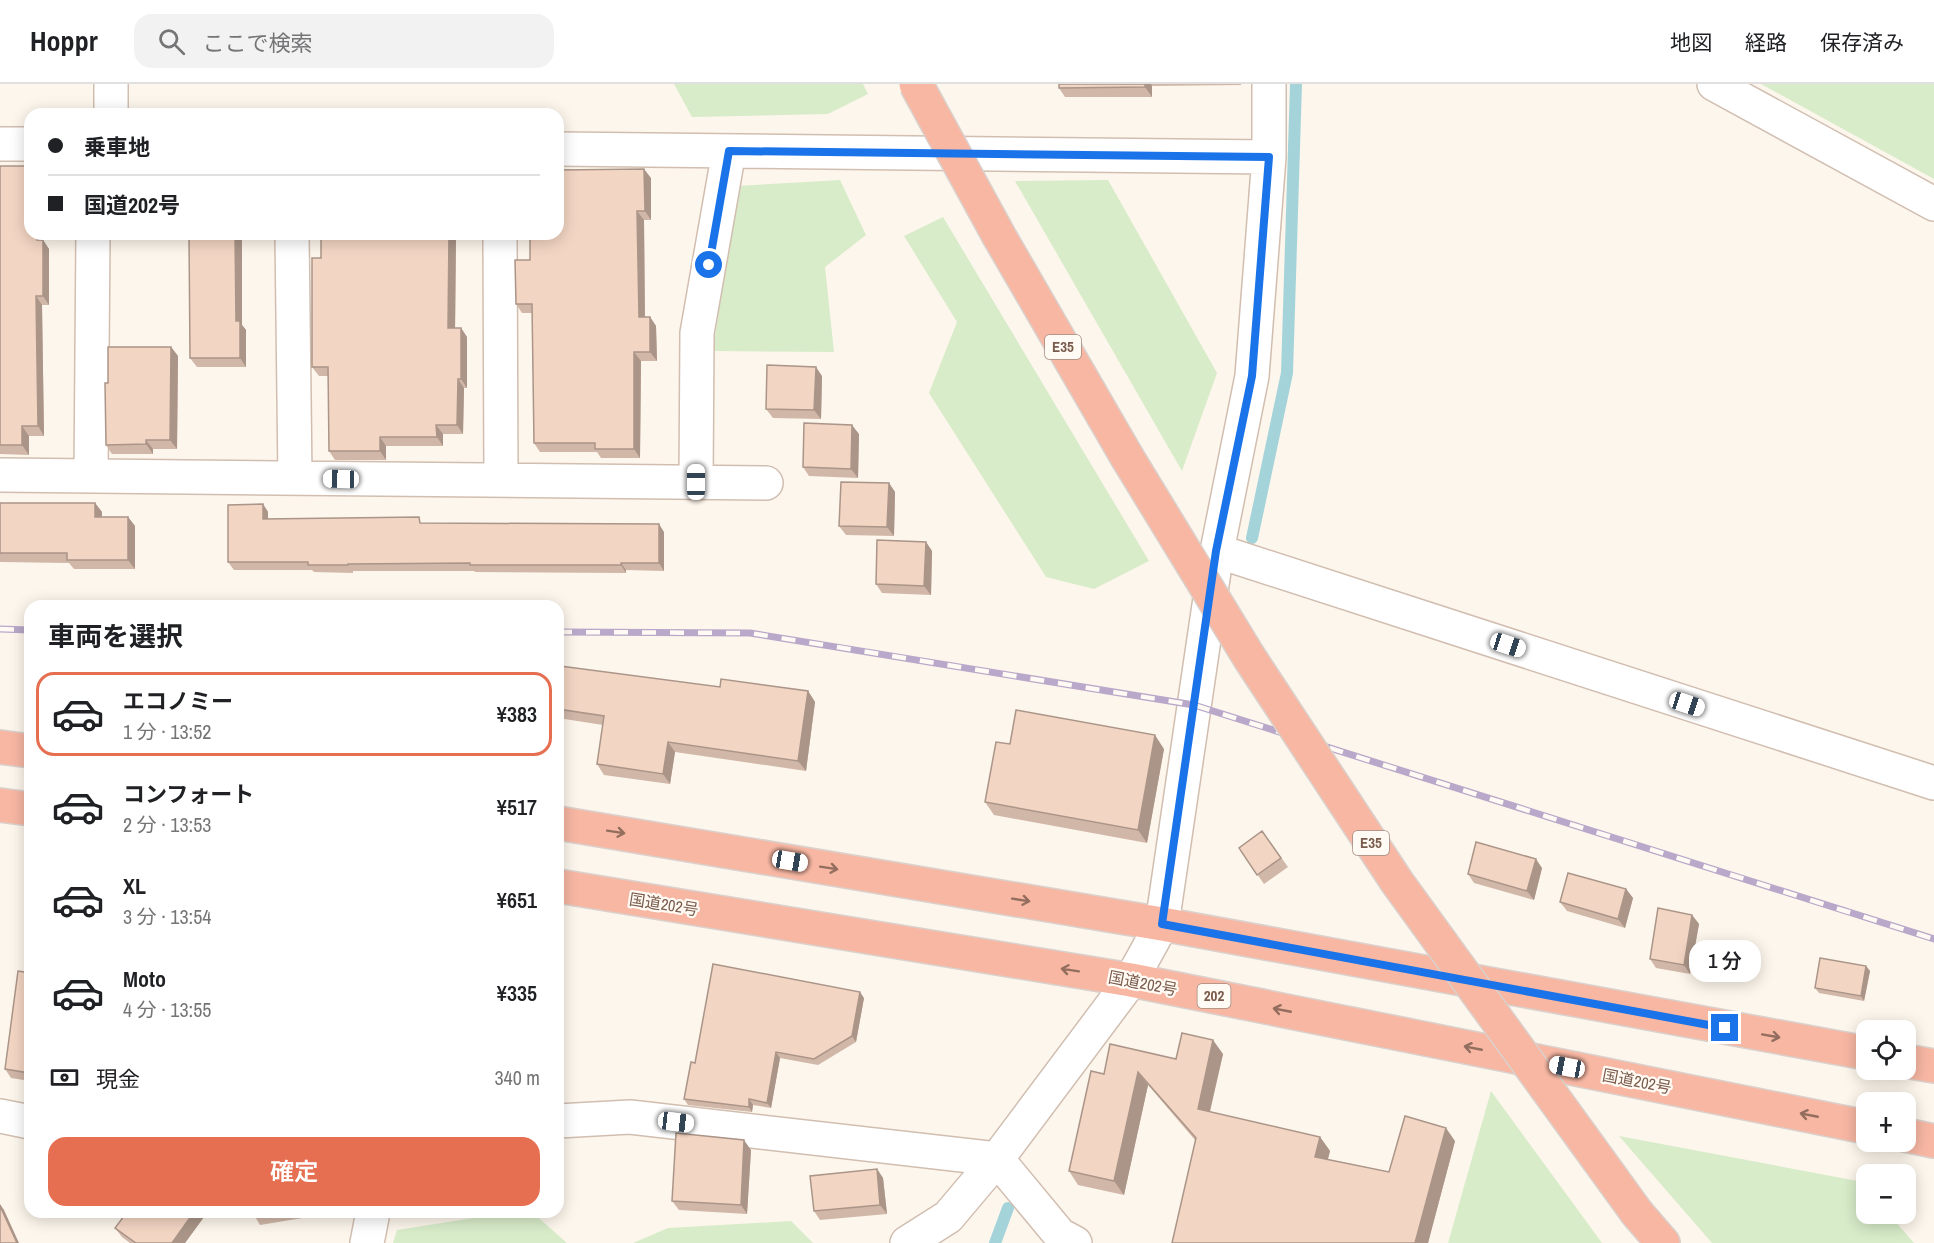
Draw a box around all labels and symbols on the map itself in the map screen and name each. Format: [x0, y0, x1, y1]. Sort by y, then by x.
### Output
route start [695, 251, 722, 278]
road number: E35 [1045, 335, 1081, 359]
car [687, 464, 705, 500]
car [323, 470, 359, 488]
car [1488, 631, 1528, 659]
car [1667, 690, 1707, 718]
one-way arrow [605, 827, 625, 838]
road number: E35 [1353, 831, 1389, 855]
car [771, 849, 809, 873]
one-way arrow [818, 863, 838, 874]
street label: 国道202号 [628, 888, 700, 920]
one-way arrow [1011, 895, 1030, 906]
callout: 1 分 [1689, 941, 1761, 983]
one-way arrow [1061, 964, 1080, 975]
street label: 国道202号 [1107, 966, 1179, 1000]
road number: 202 [1198, 984, 1230, 1008]
one-way arrow [1273, 1004, 1292, 1015]
route end [1711, 1014, 1738, 1041]
one-way arrow [1761, 1031, 1780, 1042]
one-way arrow [1464, 1042, 1484, 1053]
car [1548, 1055, 1586, 1079]
street label: 国道202号 [1601, 1064, 1673, 1098]
one-way arrow [1799, 1109, 1818, 1121]
car [657, 1111, 695, 1133]

